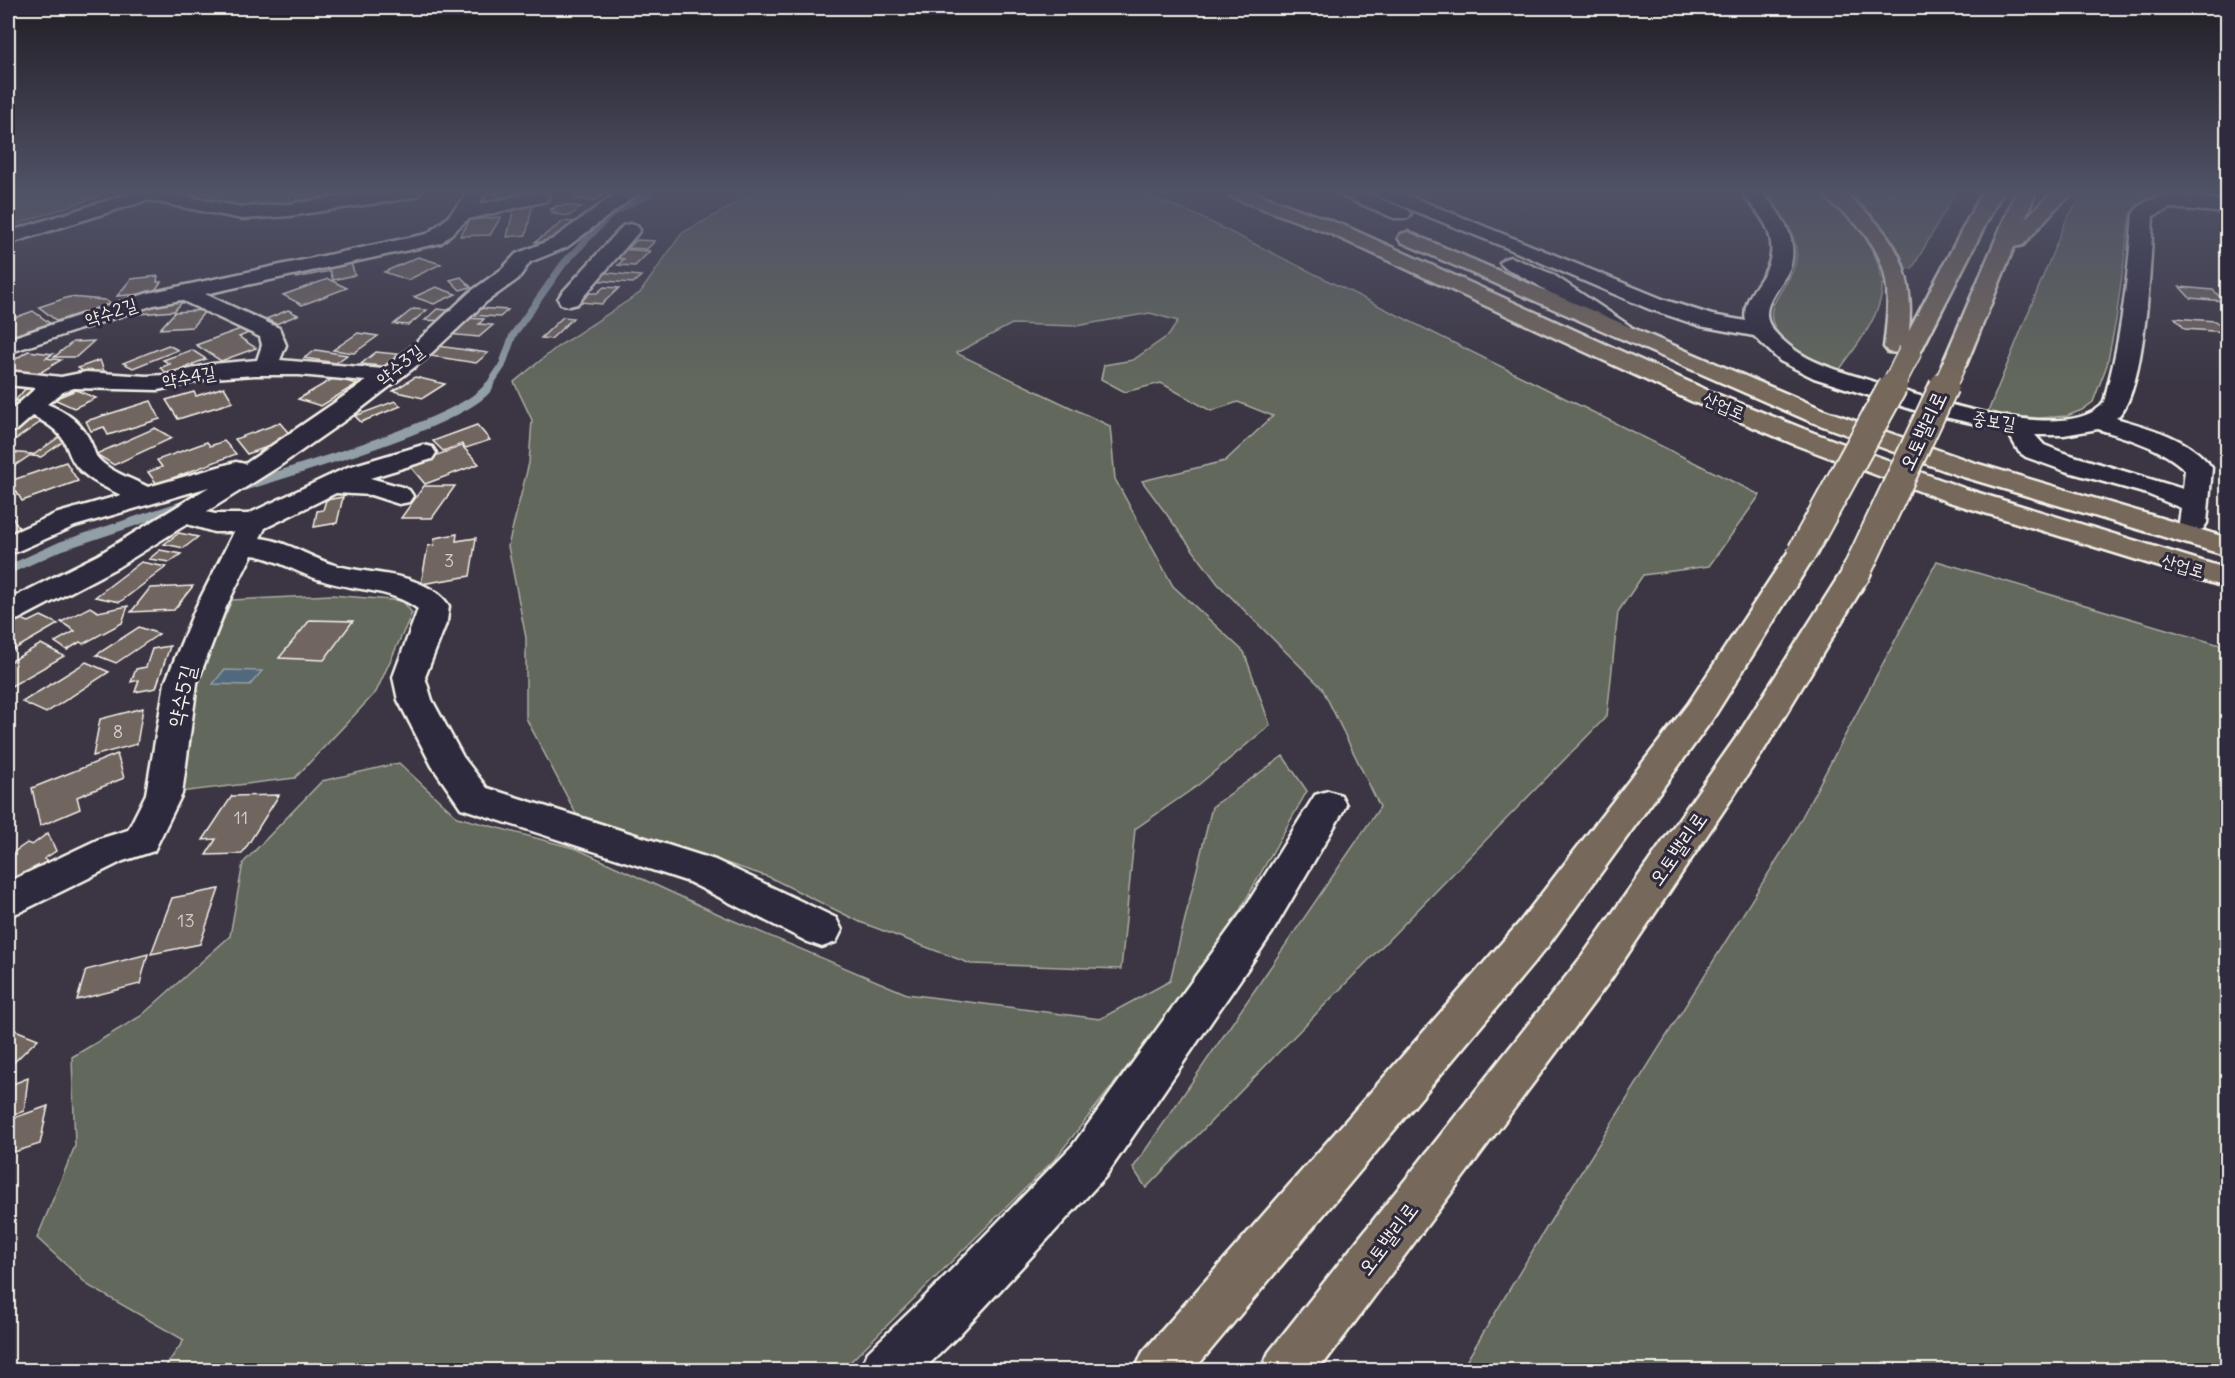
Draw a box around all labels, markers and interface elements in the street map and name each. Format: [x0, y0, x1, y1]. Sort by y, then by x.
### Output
street label: 약수2길 [82, 292, 140, 331]
street label: 약수3길 [371, 339, 428, 390]
street label: 약수4길 [160, 360, 218, 393]
street label: 산업로 [1700, 386, 1749, 425]
street label: 오토밸리로 [1892, 387, 1953, 475]
street label: 중보길 [1971, 406, 2018, 435]
street label: 산업로 [2159, 548, 2207, 583]
house number: 3 [444, 549, 454, 572]
street label: 약수5길 [161, 662, 202, 730]
house number: 8 [113, 720, 123, 743]
house number: 11 [234, 806, 248, 829]
street label: 오토밸리로 [1642, 806, 1713, 891]
house number: 13 [177, 909, 195, 932]
street label: 오토밸리로 [1351, 1197, 1424, 1281]

